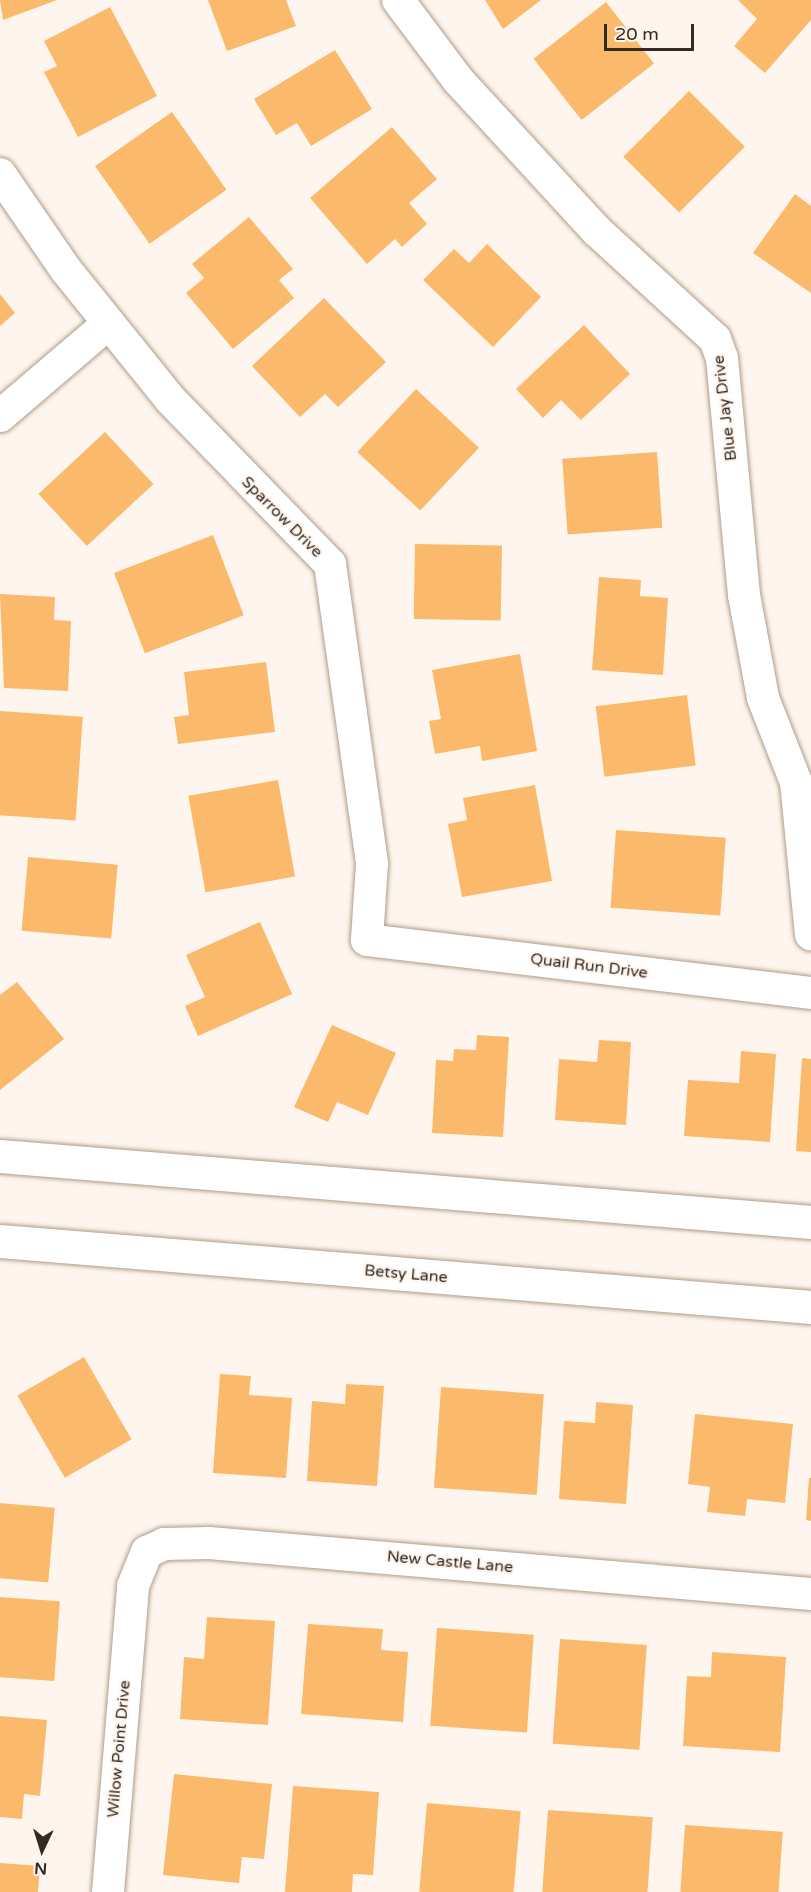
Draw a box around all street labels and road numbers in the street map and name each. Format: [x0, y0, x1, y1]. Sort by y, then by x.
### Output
street label: Blue Jay Drive [709, 354, 741, 462]
street label: Sparrow Drive [237, 472, 327, 562]
street label: Quail Run Drive [529, 949, 649, 983]
street label: Betsy Lane [364, 1261, 448, 1287]
street label: New Castle Lane [386, 1547, 514, 1577]
street label: Willow Point Drive [103, 1679, 135, 1819]

